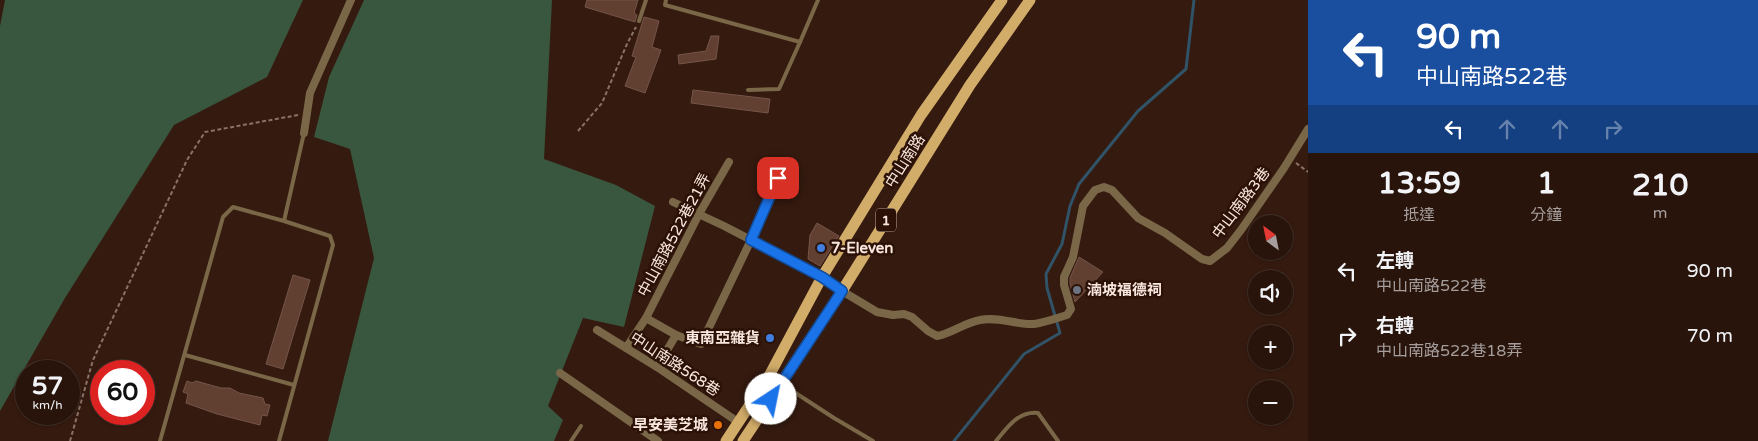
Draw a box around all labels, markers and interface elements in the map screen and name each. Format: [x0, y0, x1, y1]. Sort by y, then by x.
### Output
text: 90 m [1416, 16, 1501, 58]
icon: left [1333, 20, 1398, 85]
text: 中山南路522巷 [1416, 64, 1567, 90]
icon: left [1440, 115, 1468, 143]
icon: ahead [1493, 115, 1521, 143]
icon: ahead [1546, 115, 1574, 143]
icon: right [1599, 115, 1627, 143]
street label: 中山南路 [881, 131, 929, 191]
pin [757, 157, 799, 199]
icon: arrive [764, 164, 792, 192]
street label: 中山南路3巷 [1208, 164, 1274, 242]
text: 13:59 [1378, 165, 1461, 202]
text: 1 [1537, 165, 1556, 202]
text: 210 [1632, 167, 1688, 204]
street label: 中山南路522巷21弄 [634, 170, 714, 300]
text: m [1653, 203, 1667, 223]
text: 抵達 [1403, 205, 1435, 225]
text: 分鐘 [1530, 205, 1562, 225]
road number: 1 [876, 208, 896, 232]
north arrow [1248, 215, 1292, 260]
map controls [1248, 215, 1293, 425]
place label: 7-Eleven [831, 239, 893, 257]
marker: 7-Eleven [815, 242, 827, 254]
text: 左轉 [1376, 250, 1414, 272]
icon: left [1333, 257, 1361, 285]
text: 90 m [1687, 260, 1733, 282]
button: sound [1248, 270, 1293, 315]
text: 中山南路522巷 [1376, 276, 1486, 296]
place label: 湳坡福德祠 [1087, 281, 1162, 299]
marker: 湳坡福德祠 [1071, 284, 1083, 296]
text: 右轉 [1376, 315, 1414, 337]
icon: right [1333, 322, 1361, 350]
button: + [1248, 325, 1293, 370]
text: 70 m [1687, 325, 1733, 347]
street label: 中山南路568巷 [627, 328, 723, 400]
place label: 東南亞雜貨 [685, 329, 760, 347]
marker: 東南亞雜貨 [764, 332, 776, 344]
text: 中山南路522巷18弄 [1376, 341, 1522, 361]
speed limit sign: 60 [90, 360, 155, 425]
text: 57 [32, 371, 63, 401]
position arrow [744, 372, 796, 424]
button: − [1248, 380, 1293, 425]
text: km/h [32, 398, 63, 412]
place label: 早安美芝城 [633, 416, 708, 434]
marker: 早安美芝城 [712, 419, 724, 431]

